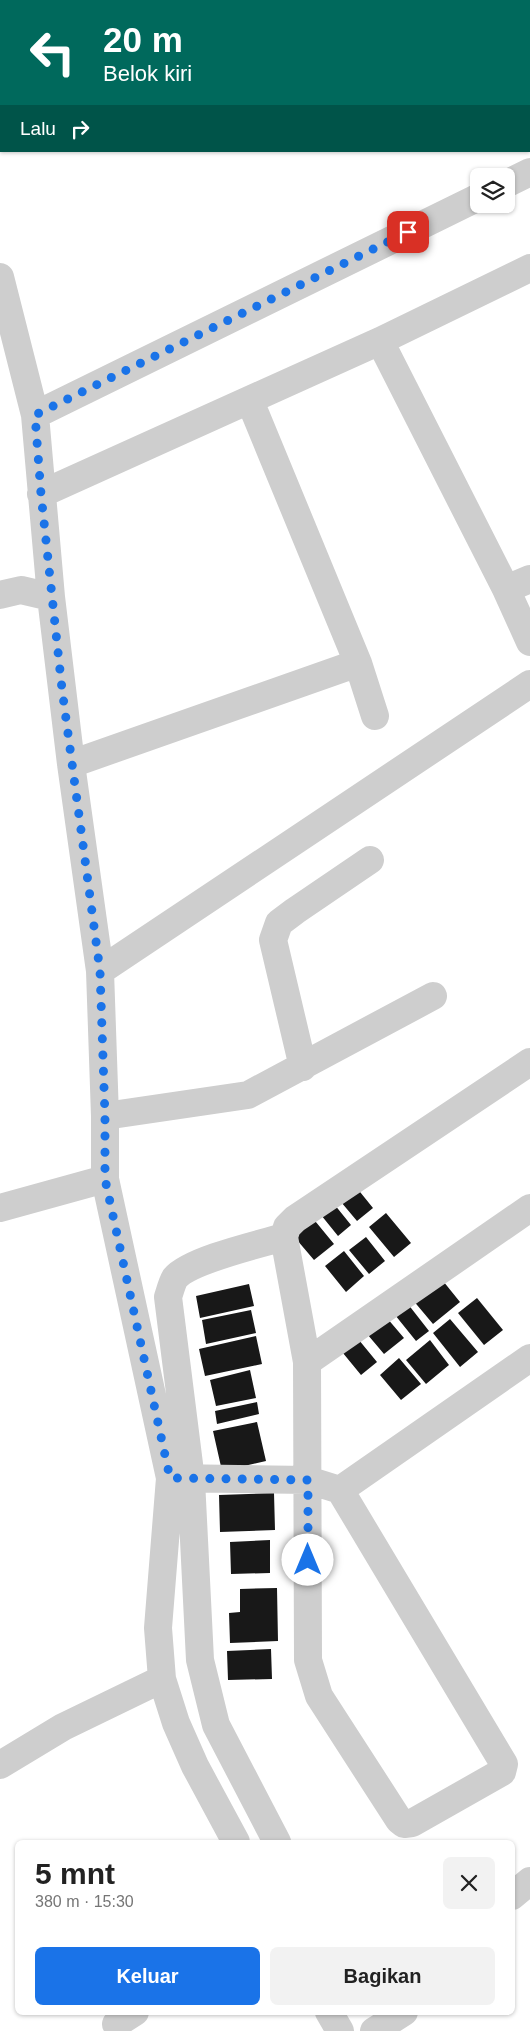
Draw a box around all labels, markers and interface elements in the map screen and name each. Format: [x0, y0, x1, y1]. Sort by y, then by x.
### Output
icon: left [20, 20, 85, 85]
text: 20 m [103, 20, 183, 59]
text: Belok kiri [103, 61, 192, 86]
icon: right [66, 115, 94, 143]
text: Lalu [20, 118, 56, 139]
map controls [470, 168, 515, 213]
button: layers [470, 168, 515, 213]
pin [387, 211, 429, 253]
icon: arrive [394, 218, 422, 246]
position arrow [281, 1533, 333, 1585]
text: 5 mnt [35, 1857, 115, 1890]
button: close [443, 1857, 495, 1909]
text: 380 m · 15:30 [35, 1893, 134, 1910]
button: Keluar [35, 1947, 260, 2005]
button: Bagikan [270, 1947, 495, 2005]

